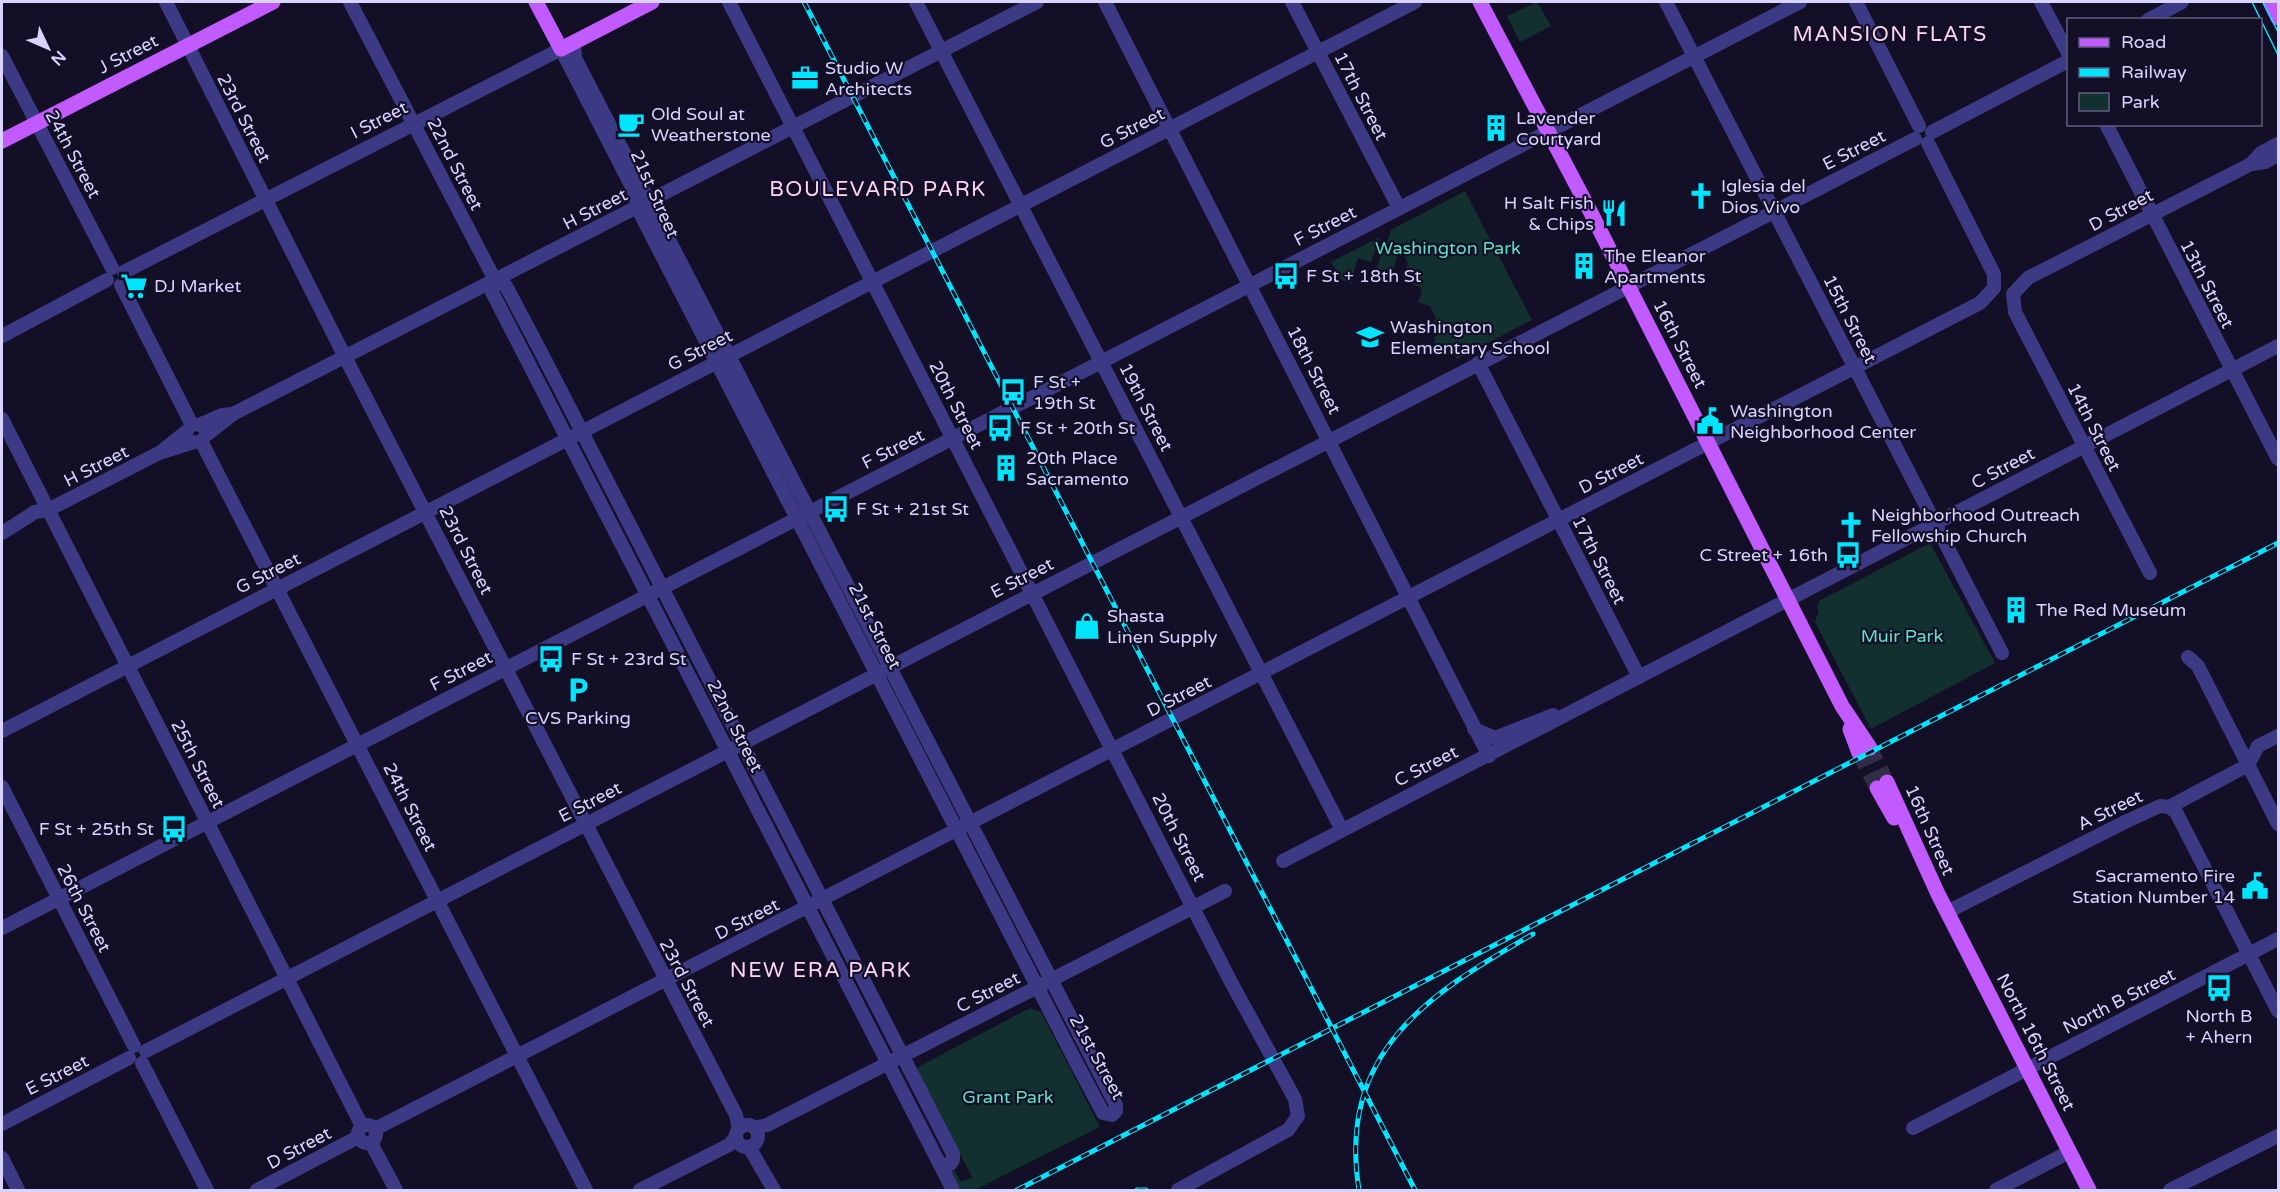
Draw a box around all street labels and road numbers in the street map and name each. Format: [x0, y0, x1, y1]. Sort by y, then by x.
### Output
street label: J Street [94, 29, 162, 78]
street label: 17th Street [1329, 48, 1393, 144]
street label: 23rd Street [212, 70, 276, 166]
street label: I Street [347, 96, 411, 144]
street label: G Street [1096, 102, 1168, 154]
street label: 24th Street [41, 106, 105, 202]
street label: 22nd Street [422, 114, 488, 214]
street label: E Street [1819, 125, 1889, 175]
street label: 21st Street [626, 147, 684, 242]
street label: H Street [559, 183, 631, 235]
street label: D Street [2085, 184, 2157, 236]
street label: F Street [1290, 201, 1360, 251]
street label: 13th Street [2175, 236, 2239, 332]
street label: 15th Street [1818, 271, 1882, 367]
street label: 16th Street [1648, 296, 1712, 392]
street label: 18th Street [1282, 322, 1346, 418]
street label: G Street [664, 324, 736, 376]
street label: 20th Street [924, 357, 988, 453]
street label: 19th Street [1114, 359, 1178, 455]
street label: 14th Street [2062, 379, 2126, 475]
street label: F Street [858, 424, 928, 474]
street label: H Street [60, 440, 132, 492]
street label: C Street [1968, 442, 2039, 494]
street label: D Street [1575, 447, 1647, 499]
street label: 23rd Street [434, 502, 498, 598]
street label: 17th Street [1567, 512, 1631, 608]
street label: G Street [232, 547, 304, 599]
street label: E Street [987, 553, 1057, 603]
street label: 21st Street [844, 579, 906, 673]
street label: F Street [426, 646, 496, 696]
street label: D Street [1143, 670, 1215, 722]
street label: 22nd Street [702, 676, 768, 776]
street label: 25th Street [166, 716, 230, 812]
street label: C Street [1390, 741, 1462, 791]
street label: 24th Street [378, 759, 442, 855]
street label: E Street [555, 777, 625, 827]
street label: 16th Street [1900, 781, 1960, 879]
street label: A Street [2074, 785, 2146, 835]
street label: 20th Street [1147, 789, 1211, 885]
street label: 26th Street [52, 860, 116, 956]
street label: D Street [711, 893, 783, 945]
street label: 23rd Street [655, 935, 719, 1031]
street label: North B Street [2059, 963, 2179, 1039]
street label: C Street [952, 967, 1024, 1017]
street label: North 16th Street [1992, 970, 2080, 1114]
street label: 21st Street [1065, 1010, 1130, 1104]
street label: E Street [22, 1050, 92, 1100]
street label: D Street [263, 1122, 335, 1174]

